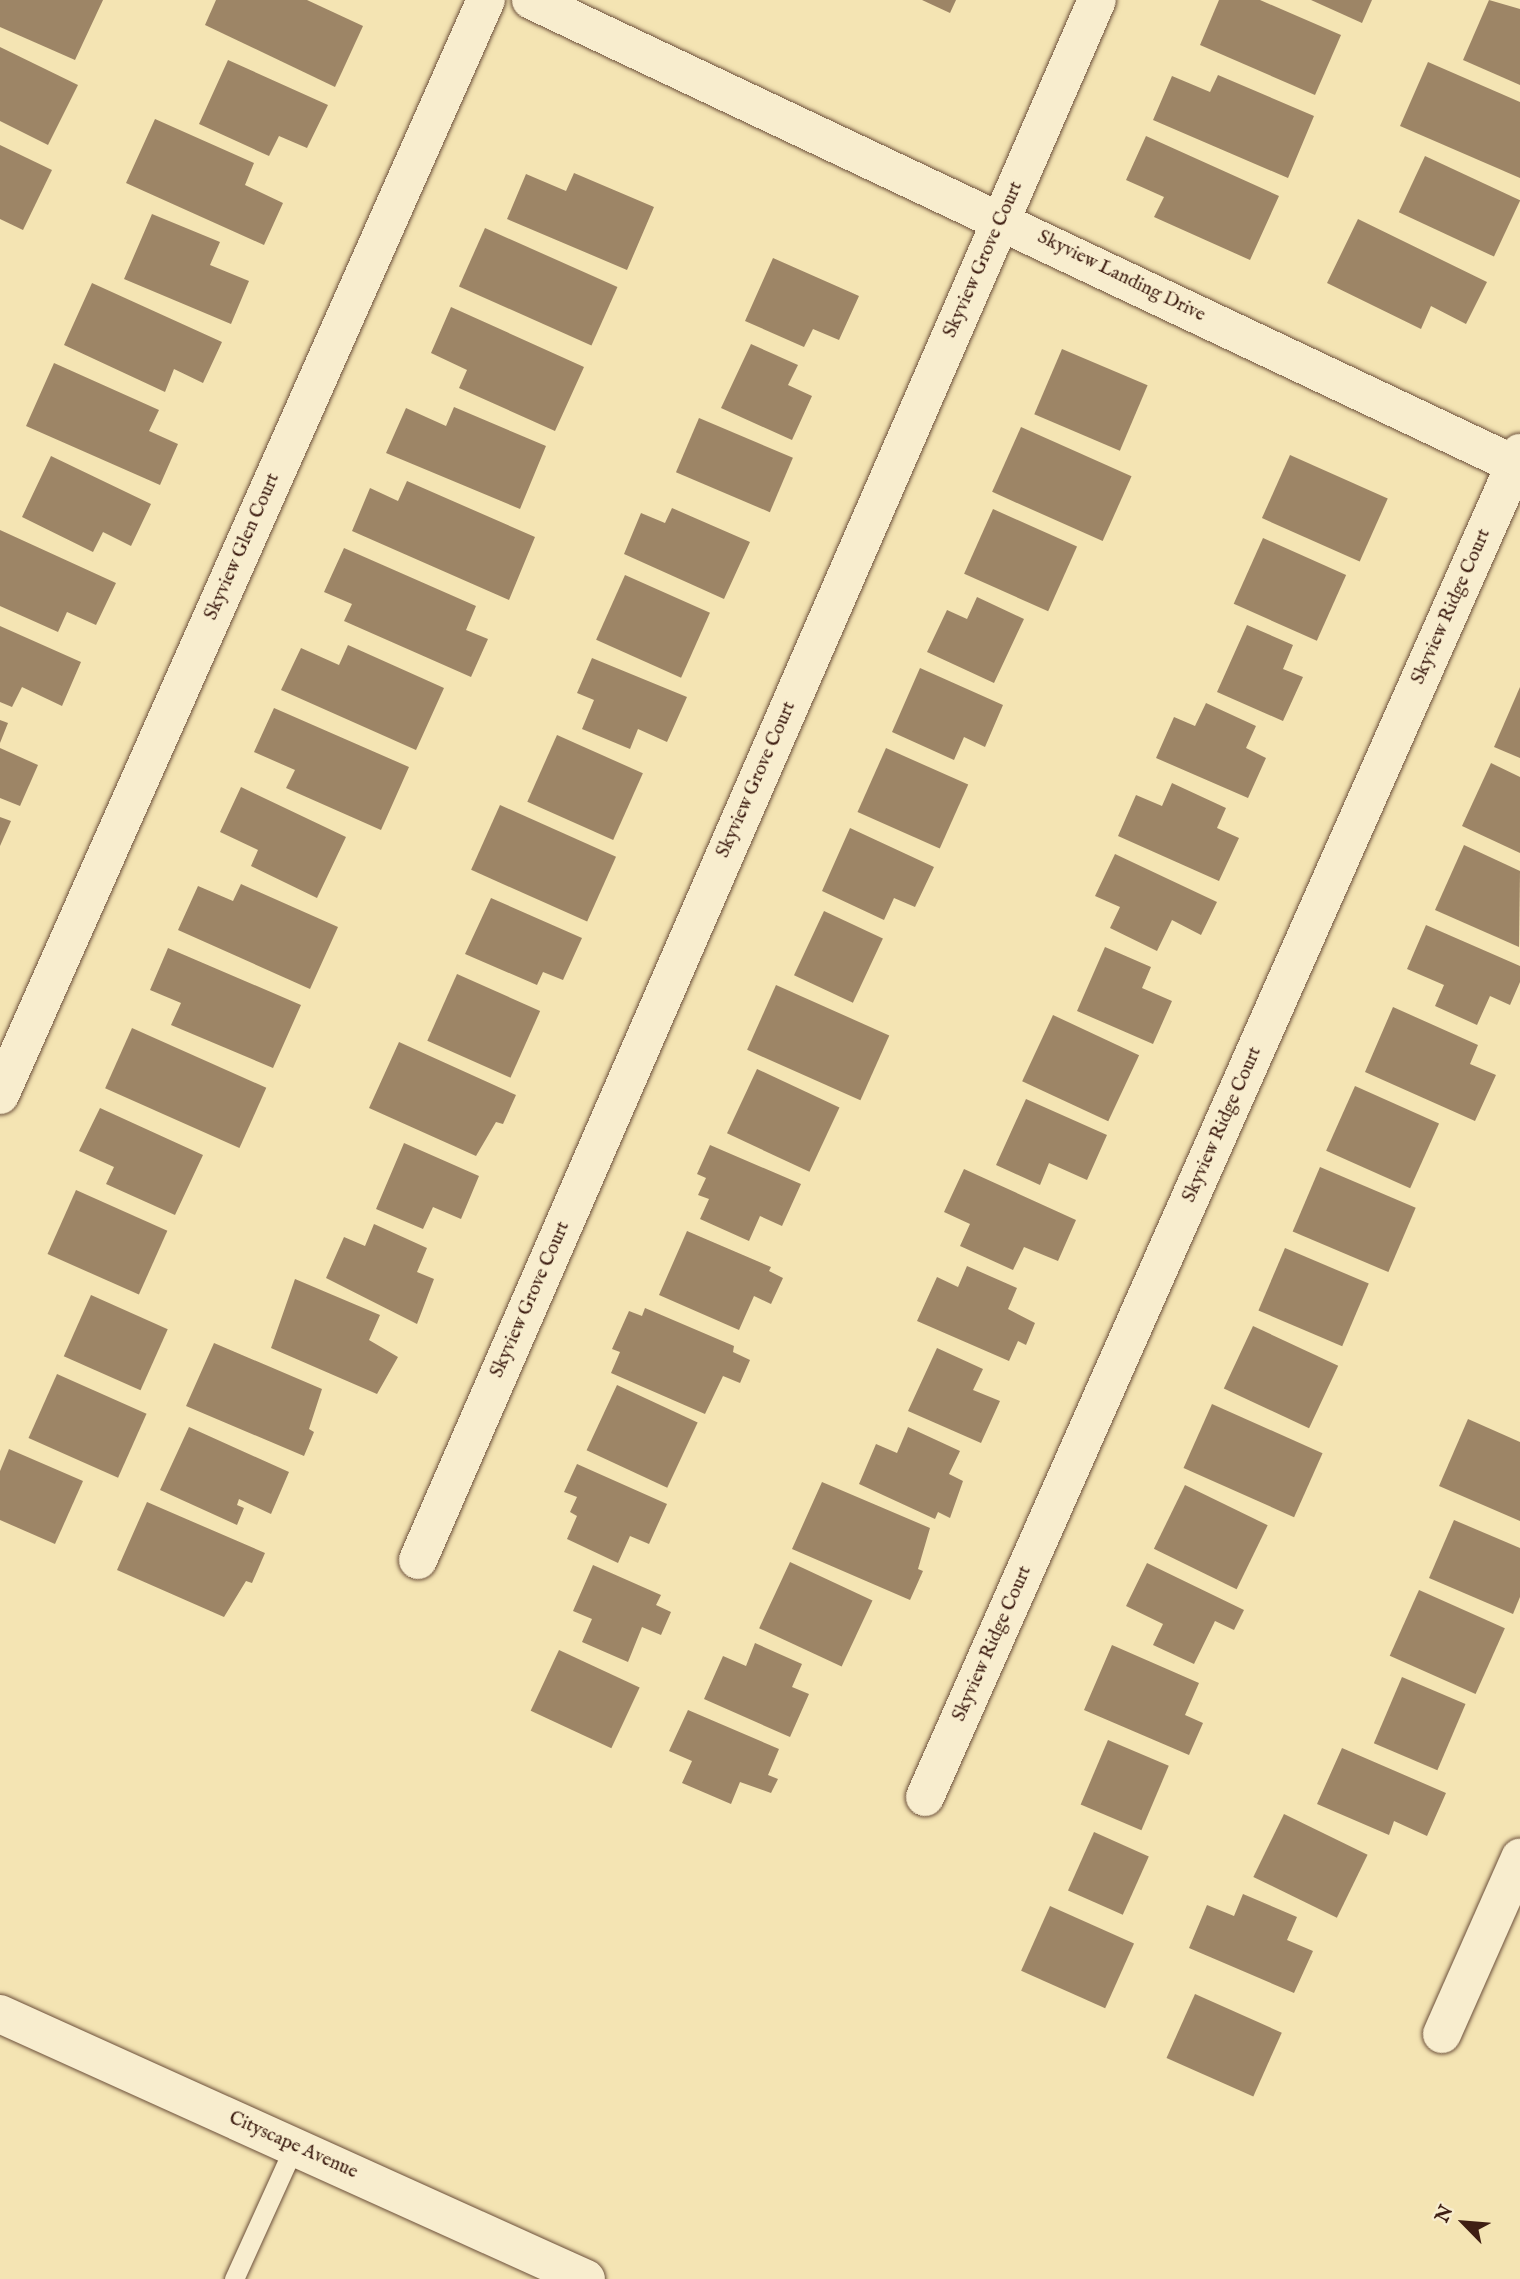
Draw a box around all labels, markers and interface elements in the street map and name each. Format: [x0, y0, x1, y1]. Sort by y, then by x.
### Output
street label: Skyview Grove Court [939, 178, 1029, 342]
street label: Skyview Landing Drive [1033, 226, 1209, 328]
street label: Skyview Glen Court [200, 470, 286, 624]
street label: Skyview Ridge Court [1407, 526, 1497, 688]
street label: Skyview Grove Court [712, 698, 802, 862]
street label: Skyview Ridge Court [1178, 1044, 1268, 1206]
street label: Skyview Grove Court [486, 1218, 576, 1382]
street label: Skyview Ridge Court [948, 1563, 1038, 1725]
street label: Cityscape Avenue [225, 2107, 361, 2185]
north arrow [1429, 2188, 1499, 2258]
text: N [1431, 2202, 1459, 2227]

